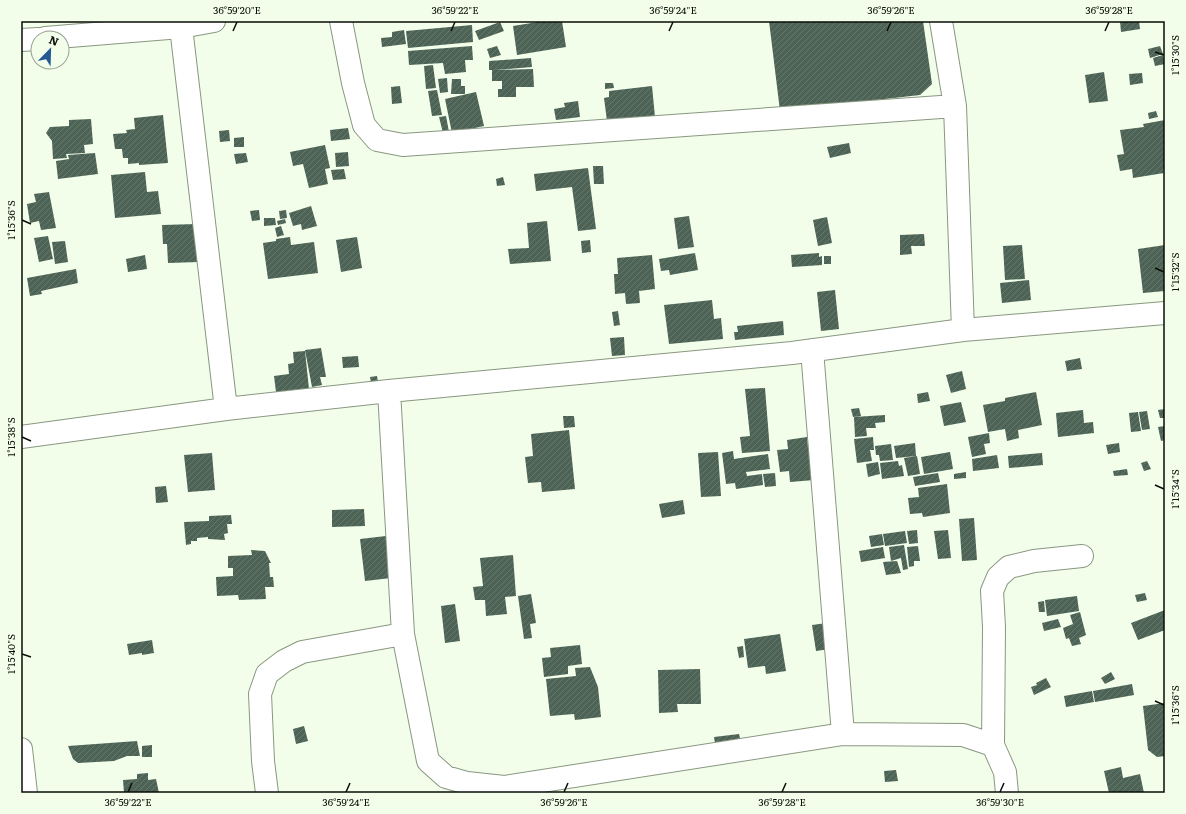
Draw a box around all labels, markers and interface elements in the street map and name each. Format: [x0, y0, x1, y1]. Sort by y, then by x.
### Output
text: 36°59'20"E [213, 2, 261, 17]
text: 36°59'22"E [431, 2, 479, 17]
text: 36°59'24"E [649, 2, 697, 17]
text: 36°59'26"E [867, 2, 915, 17]
text: 36°59'28"E [1085, 2, 1133, 17]
north arrow [30, 30, 70, 70]
text: N [47, 31, 62, 49]
text: 1°15'30"S [1167, 35, 1182, 75]
text: 1°15'36"S [3, 200, 18, 240]
text: 1°15'32"S [1167, 253, 1182, 291]
text: 1°15'38"S [3, 417, 18, 457]
text: 1°15'34"S [1167, 469, 1182, 509]
text: 1°15'40"S [3, 634, 18, 674]
text: 1°15'36"S [1167, 685, 1182, 725]
text: 36°59'22"E [104, 794, 152, 809]
text: 36°59'24"E [322, 794, 370, 809]
text: 36°59'26"E [540, 794, 588, 809]
text: 36°59'28"E [758, 794, 806, 809]
text: 36°59'30"E [976, 794, 1024, 809]

